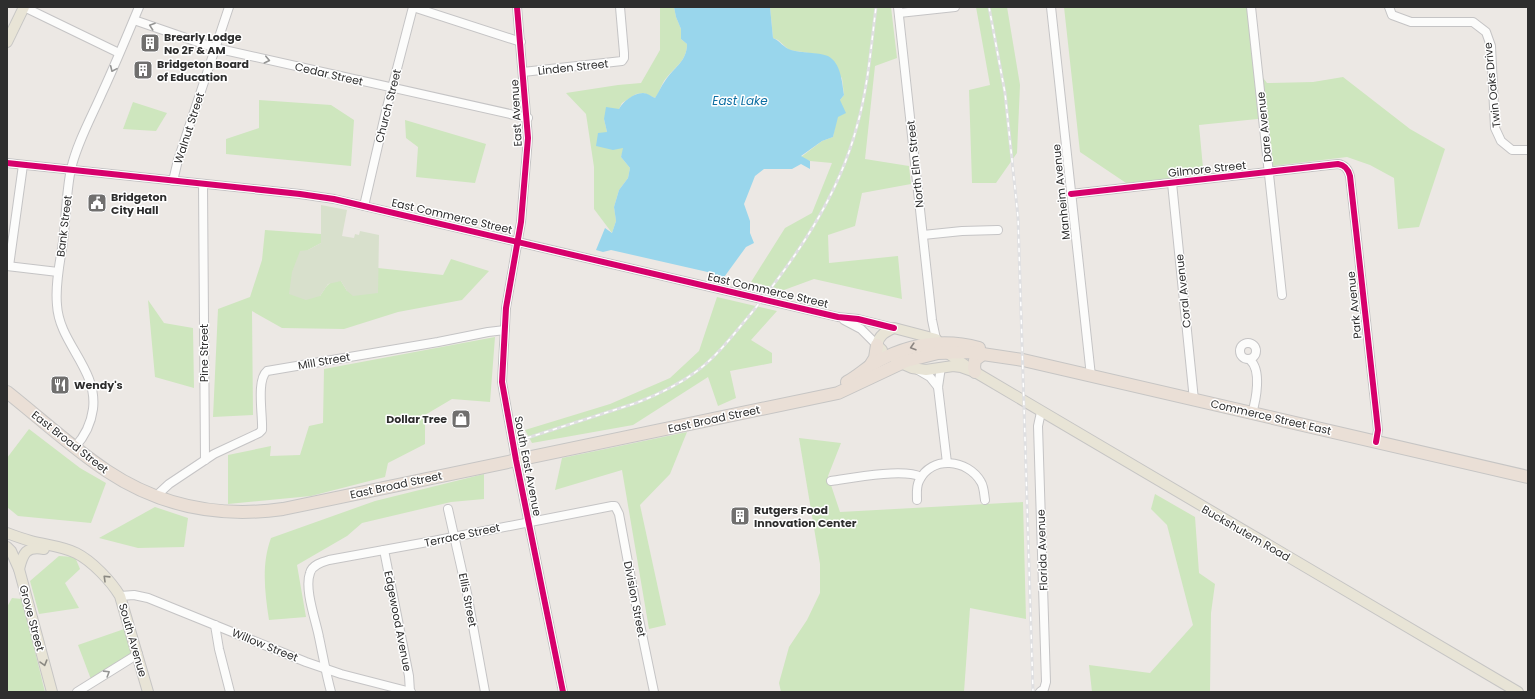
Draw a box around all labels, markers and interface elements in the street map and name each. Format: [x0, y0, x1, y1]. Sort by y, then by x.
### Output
one-way arrow [149, 22, 156, 31]
place label: Brearly Lodge No 2F & AM [164, 29, 242, 58]
building icon: Brearly Lodge No 2F & AM [139, 32, 161, 54]
street label: Twin Oaks Drive [1480, 41, 1504, 128]
one-way arrow [263, 55, 270, 64]
street label: Linden Street [537, 55, 609, 79]
place label: Bridgeton Board of Education [157, 56, 249, 85]
street label: Cedar Street [293, 58, 365, 90]
building icon: Bridgeton Board of Education [132, 59, 154, 81]
one-way arrow [110, 64, 118, 72]
street label: Church Street [371, 67, 405, 145]
street label: East Avenue [506, 79, 526, 147]
street label: Walnut Street [170, 90, 208, 166]
street label: Dare Avenue [1252, 91, 1276, 163]
water label: East Lake [712, 92, 768, 109]
street label: North Elm Street [902, 120, 928, 208]
street label: Manheim Avenue [1048, 143, 1074, 241]
street label: Gilmore Street [1167, 157, 1247, 181]
place label: Bridgeton City Hall [111, 189, 167, 218]
public building icon: Bridgeton City Hall [86, 192, 108, 214]
street label: Bank Street [52, 194, 76, 258]
street label: East Commerce Street [390, 194, 514, 238]
street label: Coral Avenue [1171, 253, 1195, 329]
street label: East Commerce Street [706, 268, 830, 312]
street label: Park Avenue [1342, 270, 1366, 340]
street label: Pine Street [196, 324, 212, 382]
one-way arrow [910, 342, 917, 351]
street label: Mill Street [297, 349, 351, 373]
restaurant icon: Wendy's [49, 374, 71, 396]
place label: Wendy's [74, 377, 123, 393]
street label: Commerce Street East [1209, 395, 1333, 439]
street label: East Broad Street [667, 401, 761, 437]
street label: East Broad Street [28, 407, 112, 477]
shop icon: Dollar Tree [450, 408, 472, 430]
place label: Dollar Tree [386, 411, 447, 427]
street label: South East Avenue [510, 415, 546, 518]
street label: East Broad Street [349, 467, 443, 503]
street label: Buckshutem Road [1199, 501, 1293, 565]
place label: Rutgers Food Innovation Center [754, 502, 857, 531]
building icon: Rutgers Food Innovation Center [729, 505, 751, 527]
street label: Florida Avenue [1033, 509, 1051, 591]
street label: Terrace Street [423, 519, 501, 551]
street label: Division Street [620, 560, 650, 638]
street label: Edgewood Avenue [380, 569, 416, 673]
street label: Ellis Street [455, 572, 481, 628]
one-way arrow [103, 575, 111, 583]
street label: Grove Street [15, 583, 49, 653]
street label: South Avenue [115, 601, 151, 679]
street label: Willow Street [230, 624, 300, 666]
one-way arrow [39, 660, 48, 667]
one-way arrow [103, 670, 110, 678]

